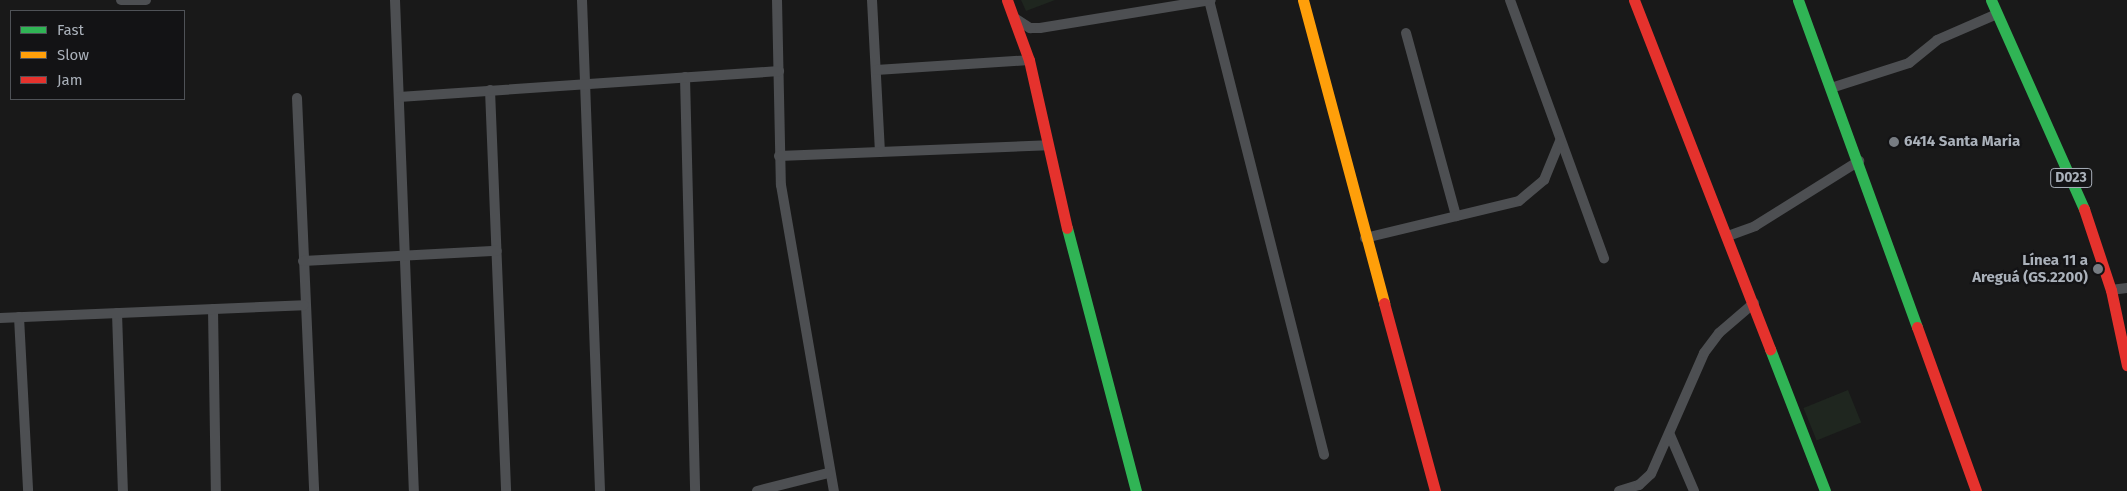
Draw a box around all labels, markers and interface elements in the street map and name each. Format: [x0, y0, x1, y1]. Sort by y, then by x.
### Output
legend [10, 10, 185, 100]
text: Fast [57, 21, 84, 39]
text: Slow [57, 46, 89, 64]
text: Jam [57, 71, 83, 89]
place label: 6414 Santa Maria [1904, 133, 2020, 151]
marker: 6414 Santa Maria [1888, 136, 1900, 148]
road number: D023 [2050, 167, 2092, 190]
place label: Línea 11 a Areguá (GS.2200) [1972, 251, 2088, 286]
marker: Línea 11 a Areguá (GS.2200) [2092, 263, 2104, 275]

